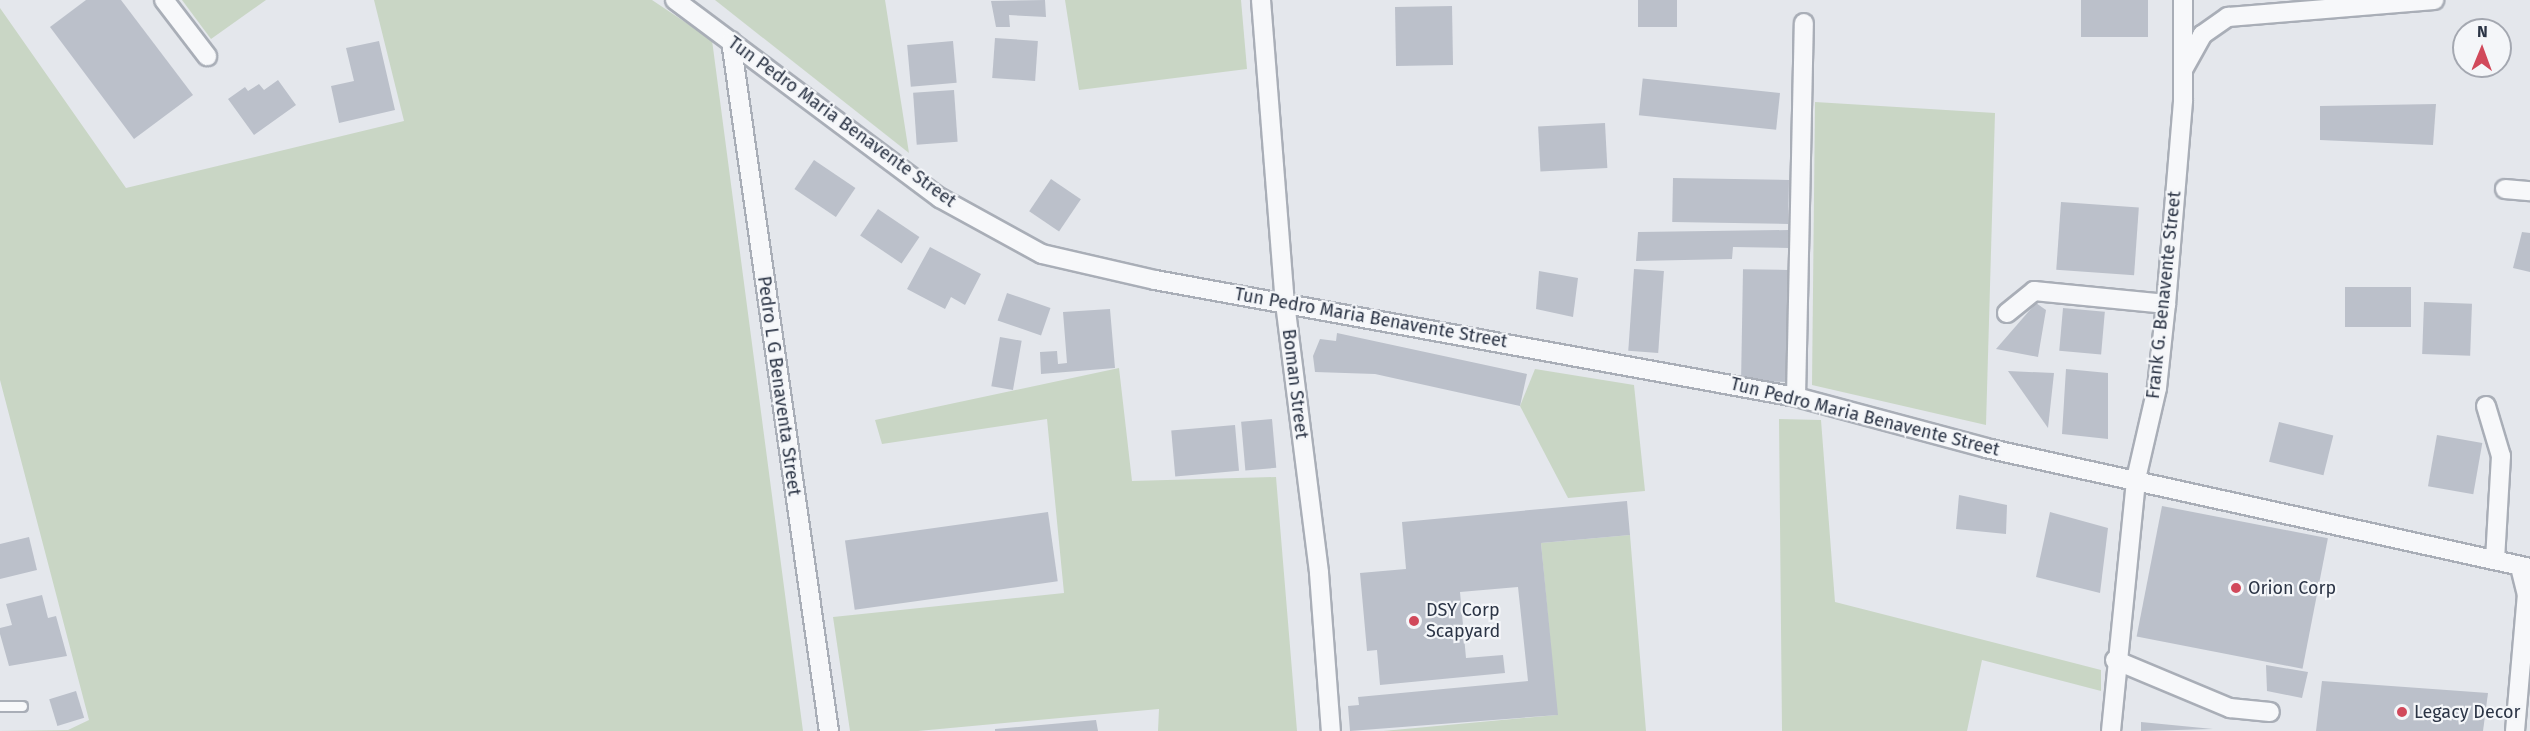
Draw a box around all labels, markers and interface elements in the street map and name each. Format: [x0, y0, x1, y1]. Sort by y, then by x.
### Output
north arrow [2452, 18, 2512, 78]
text: N [2477, 22, 2488, 41]
street label: Tun Pedro Maria Benavente Street [724, 32, 960, 212]
street label: Frank G. Benavente Street [2142, 190, 2186, 400]
street label: Pedro L G Benaventa Street [753, 275, 805, 497]
street label: Tun Pedro Maria Benavente Street [1233, 283, 1509, 353]
street label: Boman Street [1278, 328, 1312, 440]
street label: Tun Pedro Maria Benavente Street [1728, 373, 2002, 461]
place label: Orion Corp [2248, 577, 2336, 599]
marker: Orion Corp [2229, 581, 2243, 595]
place label: DSY Corp Scapyard [1426, 600, 1500, 642]
marker: DSY Corp Scapyard [1407, 614, 1421, 628]
place label: Legacy Decor [2414, 701, 2520, 723]
marker: Legacy Decor [2395, 705, 2409, 719]

